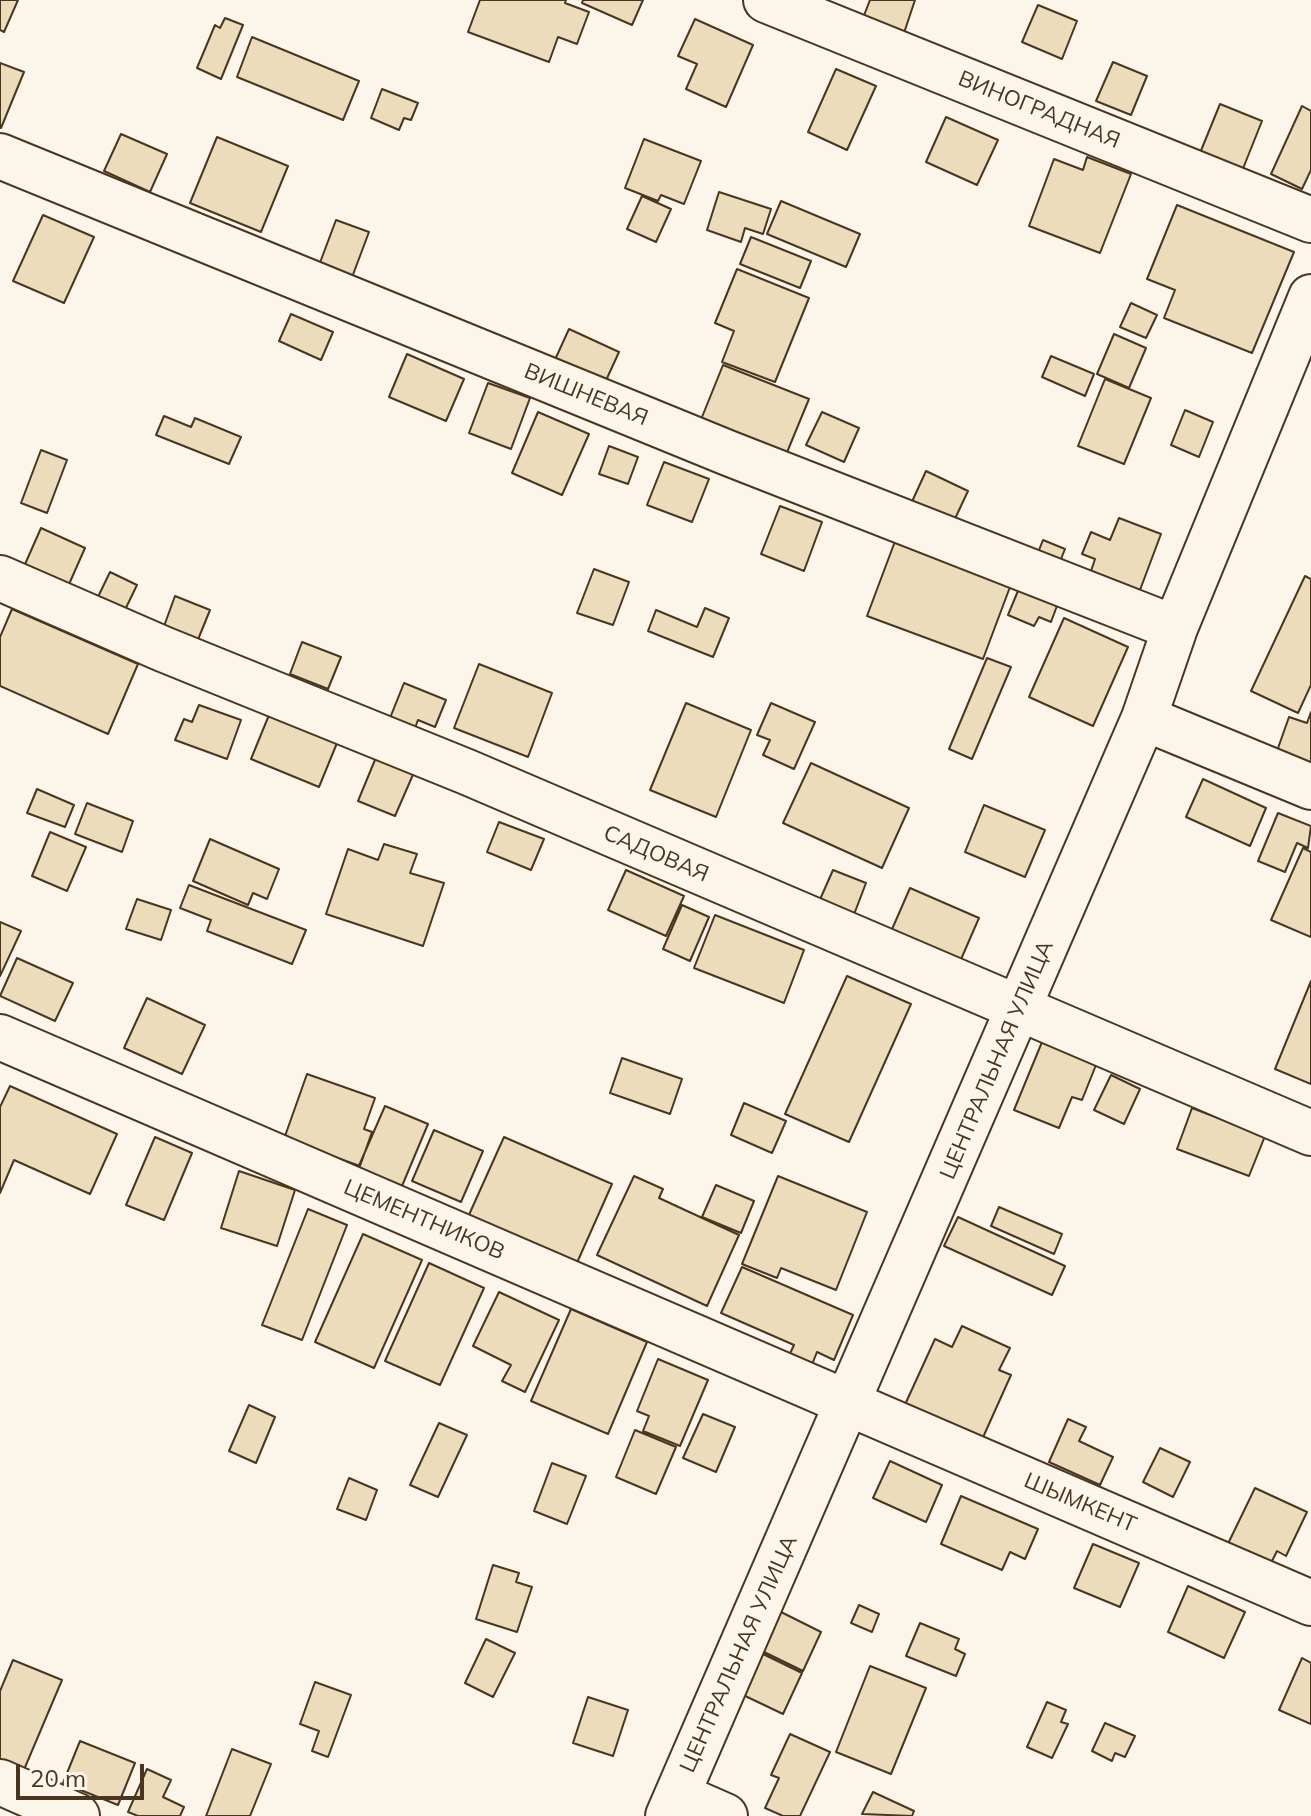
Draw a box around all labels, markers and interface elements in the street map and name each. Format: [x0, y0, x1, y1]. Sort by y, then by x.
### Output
street label: ВИНОГРАДНАЯ [954, 66, 1124, 154]
street label: ВИШНЕВАЯ [520, 358, 652, 432]
street label: САДОВАЯ [600, 820, 712, 888]
street label: ЦЕНТРАЛЬНАЯ УЛИЦА [935, 937, 1059, 1183]
street label: ЦЕМЕНТНИКОВ [340, 1174, 508, 1266]
street label: ШЫМКЕНТ [1020, 1468, 1140, 1538]
street label: ЦЕНТРАЛЬНАЯ УЛИЦА [675, 1531, 803, 1777]
scale bar [20, 1748, 148, 1798]
text: 20 m [30, 1763, 86, 1793]

